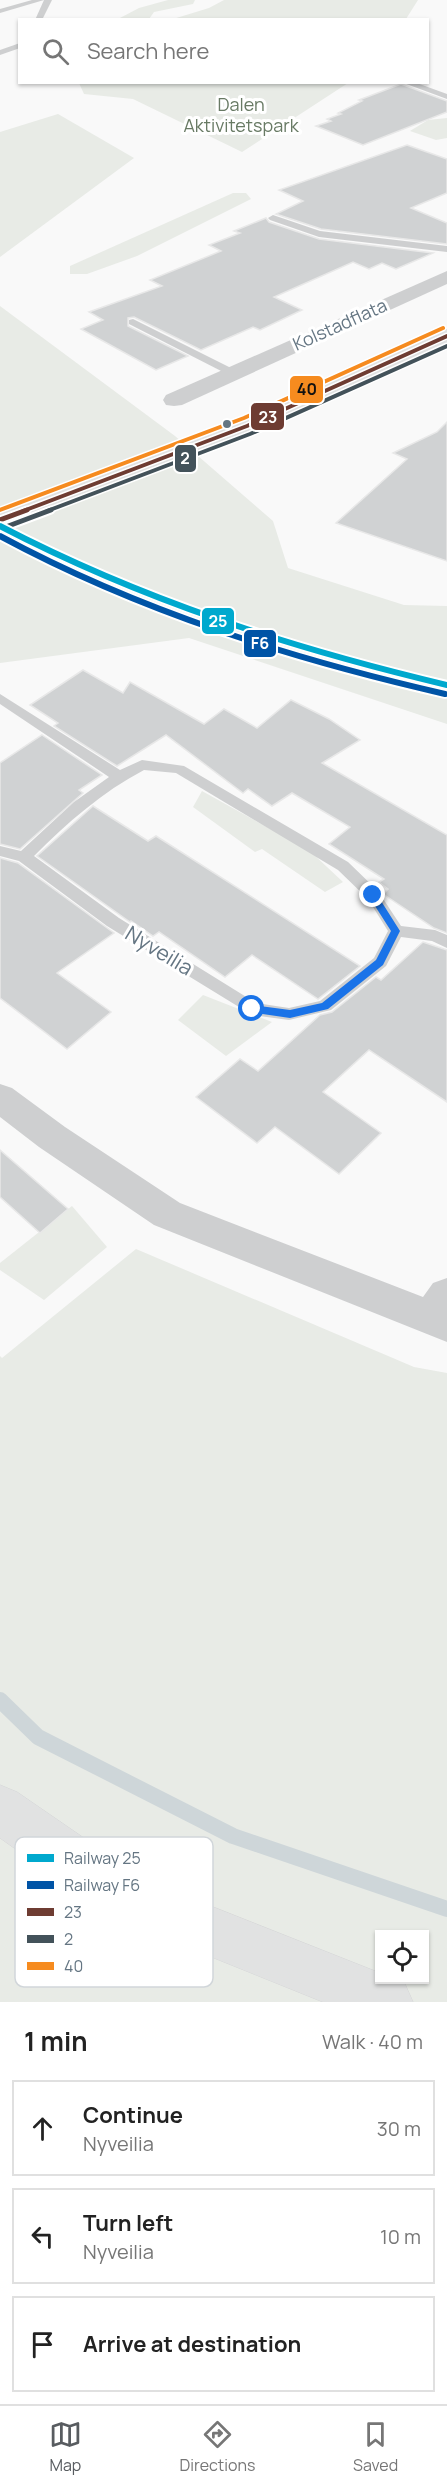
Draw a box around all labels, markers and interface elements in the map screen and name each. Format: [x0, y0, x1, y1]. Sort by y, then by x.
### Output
search box [18, 18, 429, 84]
icon: search [39, 35, 72, 68]
text: Search here [87, 36, 209, 66]
park label: Dalen Aktivitetspark [183, 92, 300, 137]
street label: Kolstadflata [289, 293, 390, 356]
line badge: 40 [289, 375, 324, 404]
text: 40 [297, 378, 317, 400]
line badge: 23 [250, 402, 285, 431]
text: 23 [259, 406, 277, 428]
unlabelled marker [221, 418, 233, 430]
line badge: 2 [174, 444, 197, 473]
text: 2 [180, 447, 190, 469]
line badge: 25 [201, 607, 235, 635]
text: 25 [209, 610, 227, 632]
line badge: F6 [243, 629, 277, 658]
text: F6 [251, 632, 269, 654]
route end [359, 881, 385, 907]
street label: Nyveilia [120, 919, 199, 981]
route start [238, 995, 264, 1021]
legend [15, 1837, 213, 1987]
text: Railway 25 [64, 1847, 141, 1869]
text: Railway F6 [64, 1874, 140, 1896]
text: 23 [64, 1901, 82, 1923]
text: 2 [64, 1928, 73, 1950]
map controls [375, 1930, 429, 1984]
button: locate [375, 1930, 429, 1984]
text: 40 [64, 1955, 83, 1977]
text: 1 min [24, 2023, 88, 2059]
text: Walk · 40 m [322, 2028, 423, 2055]
text: Continue [83, 2100, 183, 2130]
icon: ahead [26, 2112, 59, 2145]
text: 30 m [377, 2115, 421, 2142]
text: Nyveilia [83, 2130, 154, 2157]
text: Turn left [83, 2208, 173, 2238]
icon: left [26, 2220, 59, 2253]
text: 10 m [380, 2223, 421, 2250]
text: Nyveilia [83, 2238, 154, 2265]
icon: arrive [26, 2328, 59, 2361]
text: Arrive at destination [83, 2329, 301, 2359]
tab: Map [49, 2418, 82, 2476]
tab: Directions [180, 2418, 255, 2476]
tab: Saved [353, 2418, 398, 2476]

